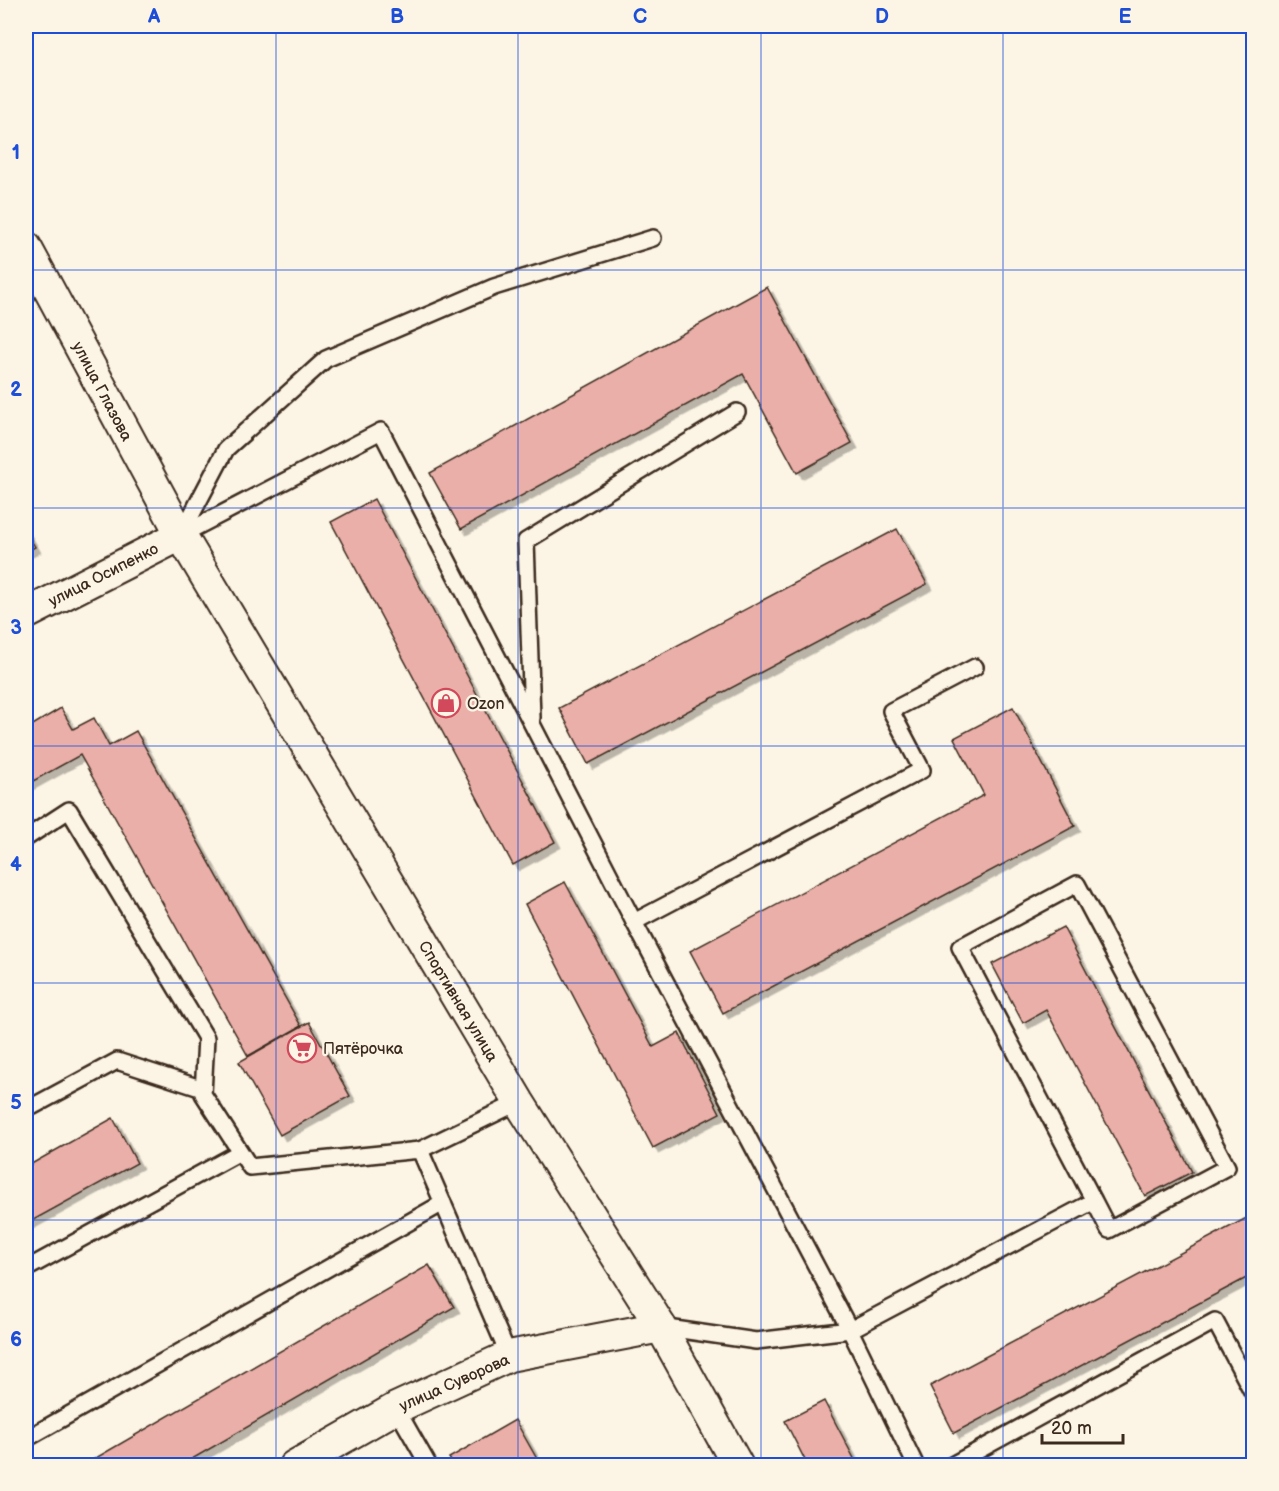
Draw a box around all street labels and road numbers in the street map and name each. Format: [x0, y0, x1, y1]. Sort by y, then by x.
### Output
street label: улица Глазова [68, 339, 136, 445]
street label: улица Осипенко [46, 539, 162, 611]
street label: Спортивная улица [414, 938, 502, 1066]
street label: улица Суворова [397, 1350, 513, 1416]

